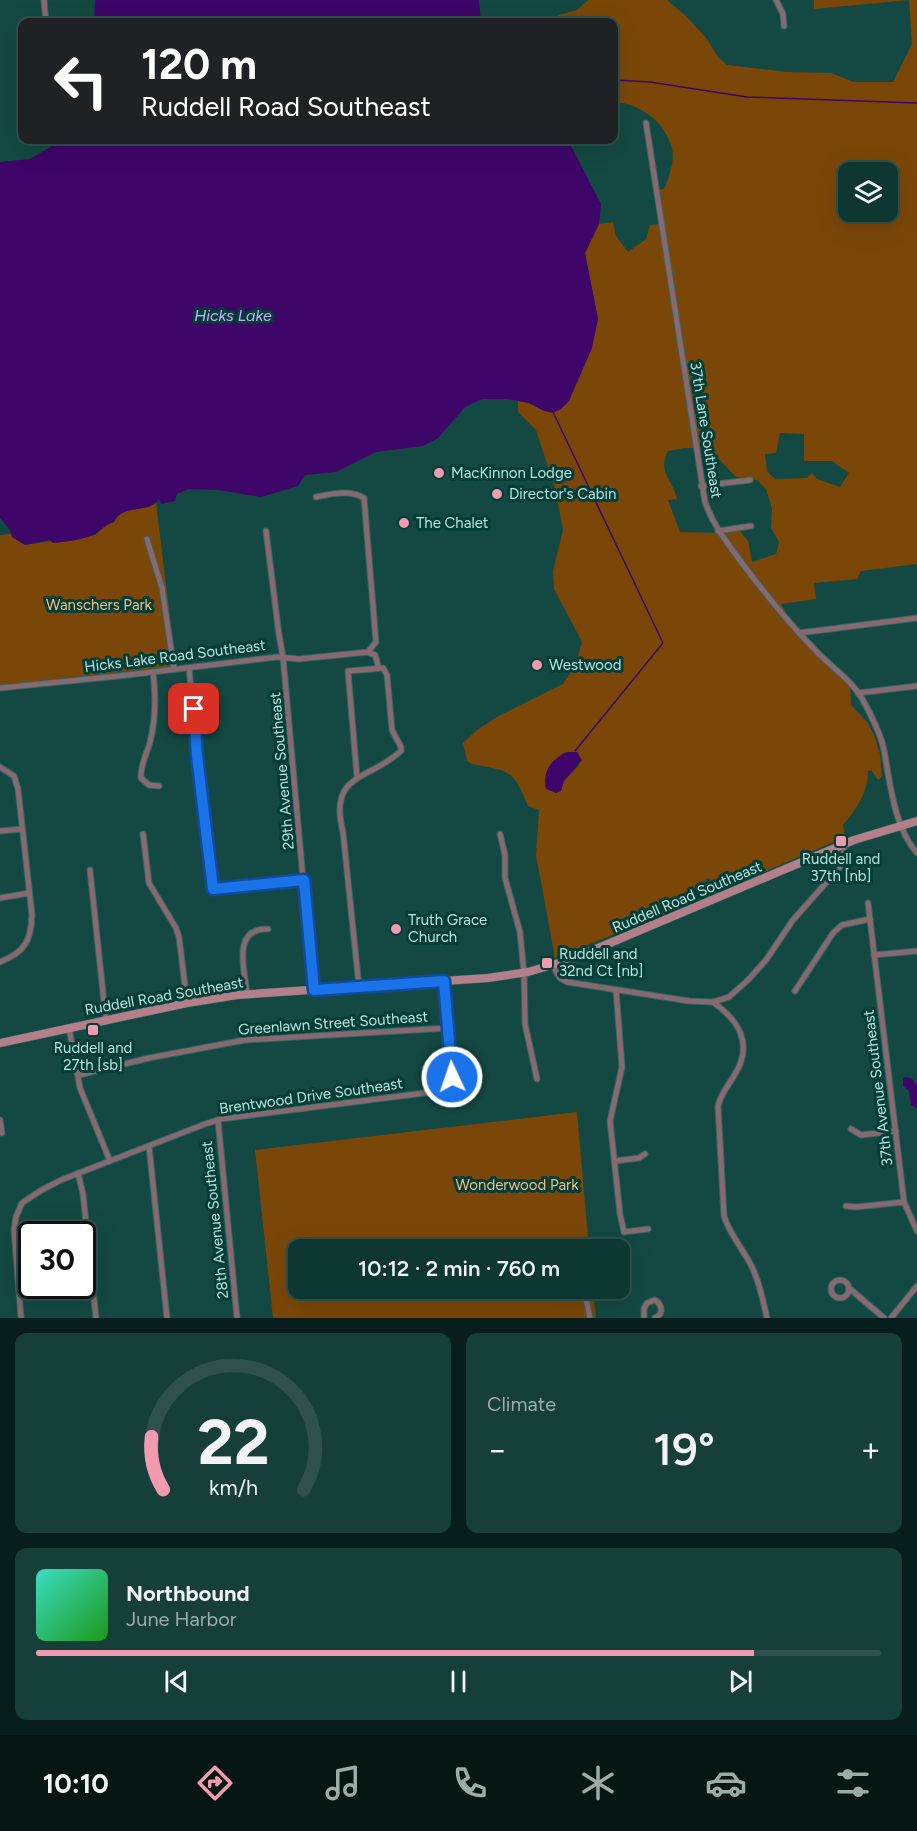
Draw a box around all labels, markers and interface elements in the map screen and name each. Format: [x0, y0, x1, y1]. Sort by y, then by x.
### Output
text: 120 m [141, 39, 257, 90]
icon: left [42, 42, 120, 120]
text: Ruddell Road Southeast [141, 90, 431, 123]
map controls [838, 162, 898, 222]
button: layers [838, 162, 898, 222]
water label: Hicks Lake [194, 306, 272, 325]
street label: 37th Lane Southeast [686, 360, 726, 500]
place label: MacKinnon Lodge [451, 464, 572, 482]
marker: MacKinnon Lodge [432, 466, 446, 480]
place label: Director's Cabin [509, 485, 616, 503]
marker: Director's Cabin [490, 487, 504, 501]
place label: The Chalet [416, 514, 489, 532]
marker: The Chalet [397, 516, 411, 530]
park label: Wanschers Park [46, 596, 153, 614]
street label: Hicks Lake Road Southeast [83, 636, 267, 676]
place label: Westwood [549, 656, 621, 674]
marker: Westwood [530, 658, 544, 672]
pin [168, 683, 219, 734]
street label: 29th Avenue Southeast [266, 691, 298, 850]
icon: arrive [177, 692, 210, 725]
marker: Ruddell and 37th [nb] [834, 834, 848, 848]
place label: Ruddell and 37th [nb] [802, 850, 880, 885]
street label: Ruddell Road Southeast [609, 857, 765, 937]
place label: Truth Grace Church [408, 911, 487, 946]
marker: Truth Grace Church [389, 922, 403, 936]
place label: Ruddell and 32nd Ct [nb] [559, 945, 643, 980]
marker: Ruddell and 32nd Ct [nb] [540, 956, 554, 970]
street label: Ruddell Road Southeast [83, 973, 245, 1019]
street label: Greenlawn Street Southeast [237, 1007, 429, 1039]
street label: 37th Avenue Southeast [859, 1009, 897, 1167]
marker: Ruddell and 27th [sb] [86, 1023, 100, 1037]
place label: Ruddell and 27th [sb] [54, 1039, 132, 1074]
position arrow [420, 1045, 484, 1109]
street label: Brentwood Drive Southeast [218, 1074, 404, 1118]
street label: 28th Avenue Southeast [198, 1140, 232, 1300]
park label: Wonderwood Park [456, 1176, 579, 1194]
speed limit sign: 30 [18, 1221, 96, 1299]
text: 10:12 · 2 min · 760 m [358, 1255, 560, 1282]
text: Climate [487, 1392, 556, 1416]
text: 22 [197, 1405, 269, 1480]
text: 19° [653, 1422, 715, 1476]
text: − [487, 1430, 508, 1469]
text: + [860, 1430, 881, 1469]
text: km/h [209, 1475, 257, 1500]
text: Northbound [126, 1580, 250, 1607]
text: June Harbor [126, 1607, 237, 1631]
icon: previous [160, 1665, 193, 1698]
icon: pause [442, 1665, 475, 1698]
icon: next [724, 1665, 757, 1698]
icon: directions [194, 1762, 236, 1804]
icon: music [322, 1762, 364, 1804]
icon: phone [449, 1762, 491, 1804]
icon: climate [577, 1762, 619, 1804]
icon: car [705, 1762, 747, 1804]
icon: filters [832, 1762, 874, 1804]
text: 10:10 [43, 1767, 109, 1800]

